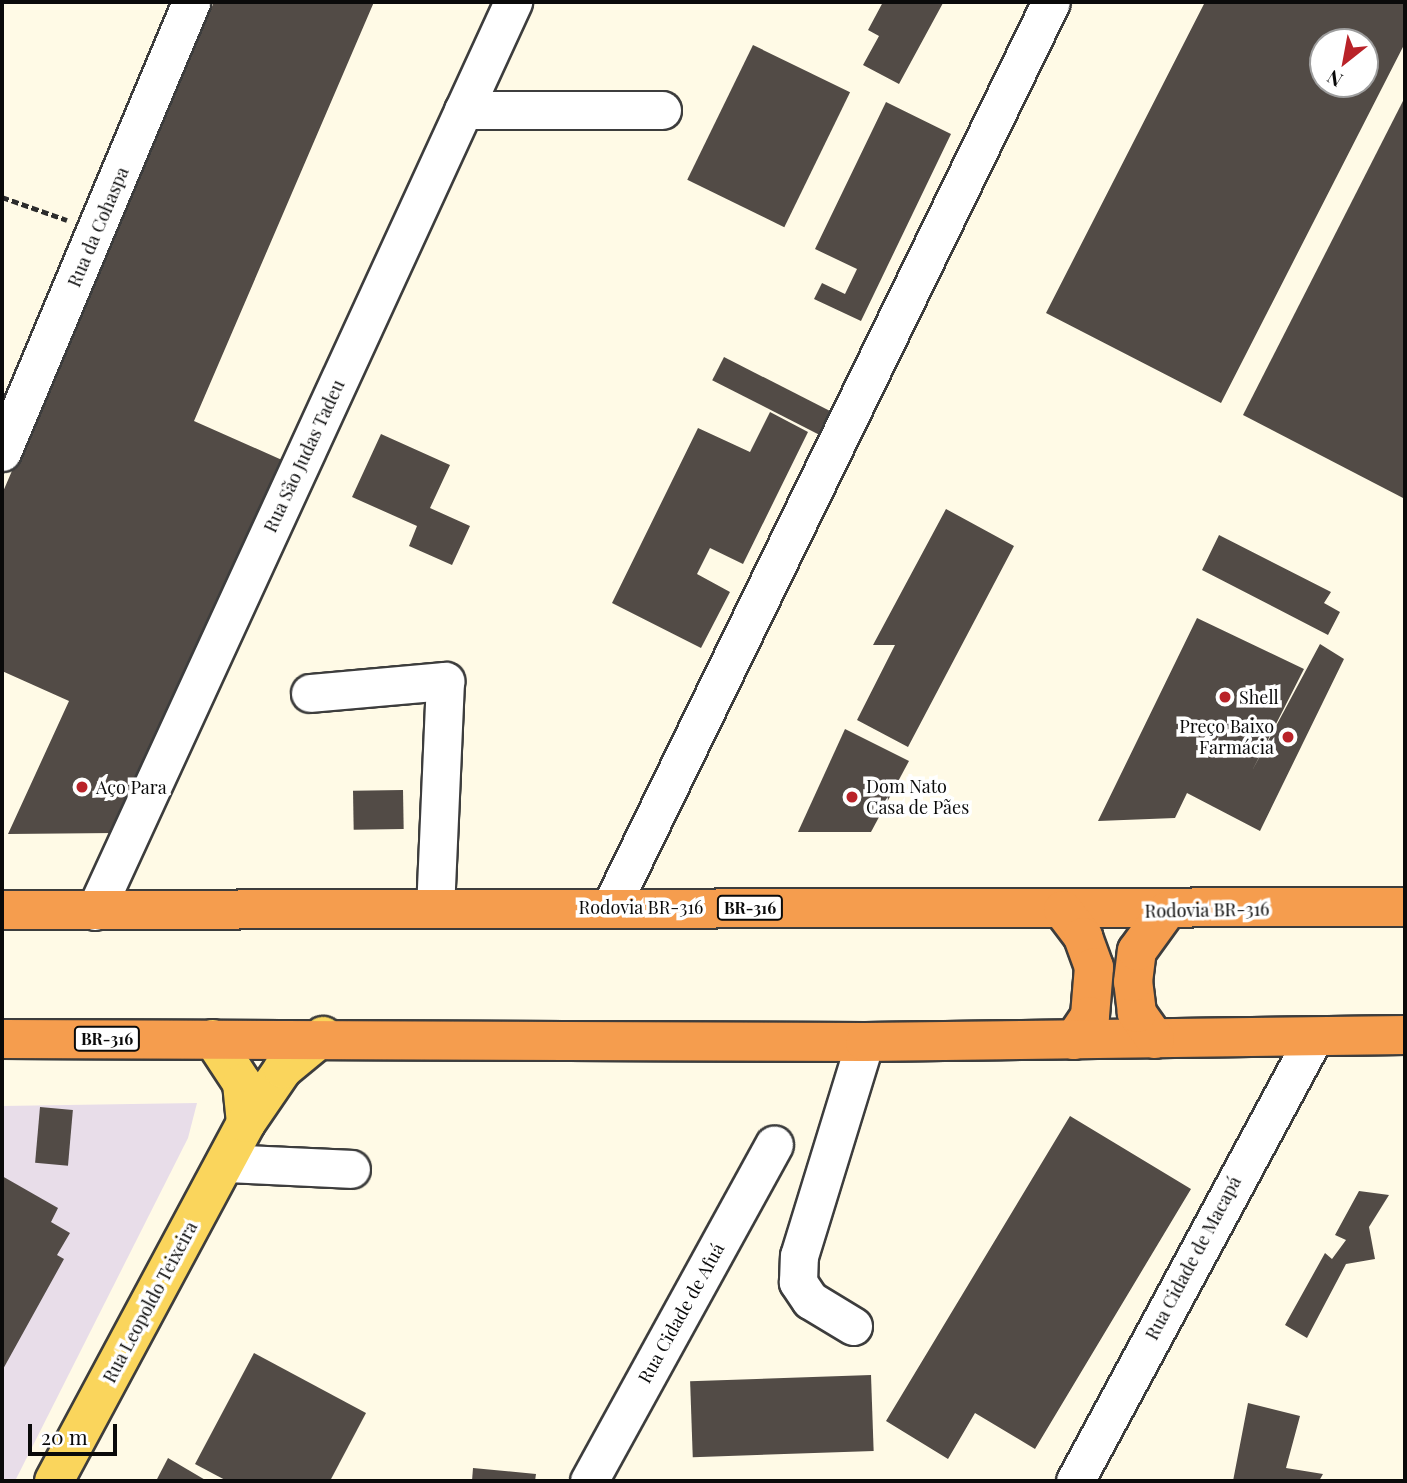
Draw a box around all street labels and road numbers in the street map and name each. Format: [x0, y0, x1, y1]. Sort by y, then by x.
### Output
street label: Rua da Cohaspa [63, 164, 133, 290]
street label: Rua São Judas Tadeu [259, 376, 349, 536]
street label: Rodovia BR-316 [578, 896, 704, 918]
road number: BR-316 [717, 896, 783, 920]
street label: Rodovia BR-316 [1144, 898, 1270, 922]
road number: BR-316 [74, 1026, 140, 1051]
street label: Rua Cidade de Macapá [1141, 1172, 1245, 1344]
street label: Rua Leopoldo Teixeira [98, 1217, 202, 1387]
street label: Rua Cidade de Afuá [633, 1239, 729, 1387]

